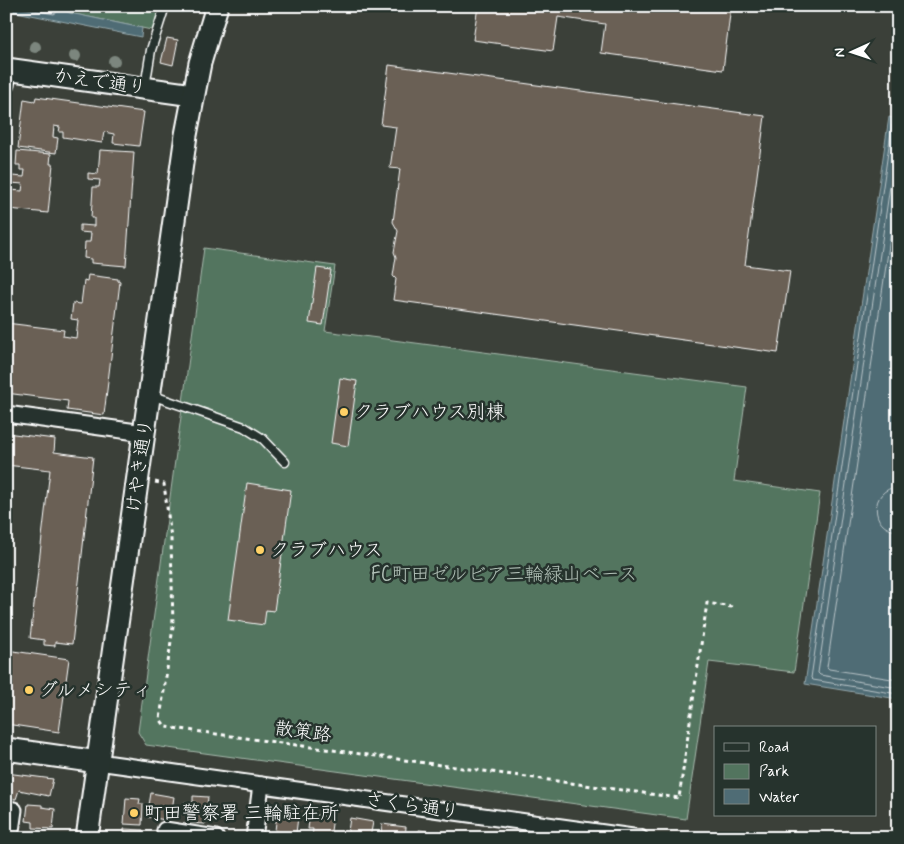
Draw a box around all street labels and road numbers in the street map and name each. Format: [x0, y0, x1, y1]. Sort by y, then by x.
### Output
street label: かえで通り [52, 63, 148, 101]
street label: けやき通り [121, 417, 159, 515]
street label: 散策路 [273, 716, 333, 748]
street label: さくら通り [363, 787, 461, 825]

